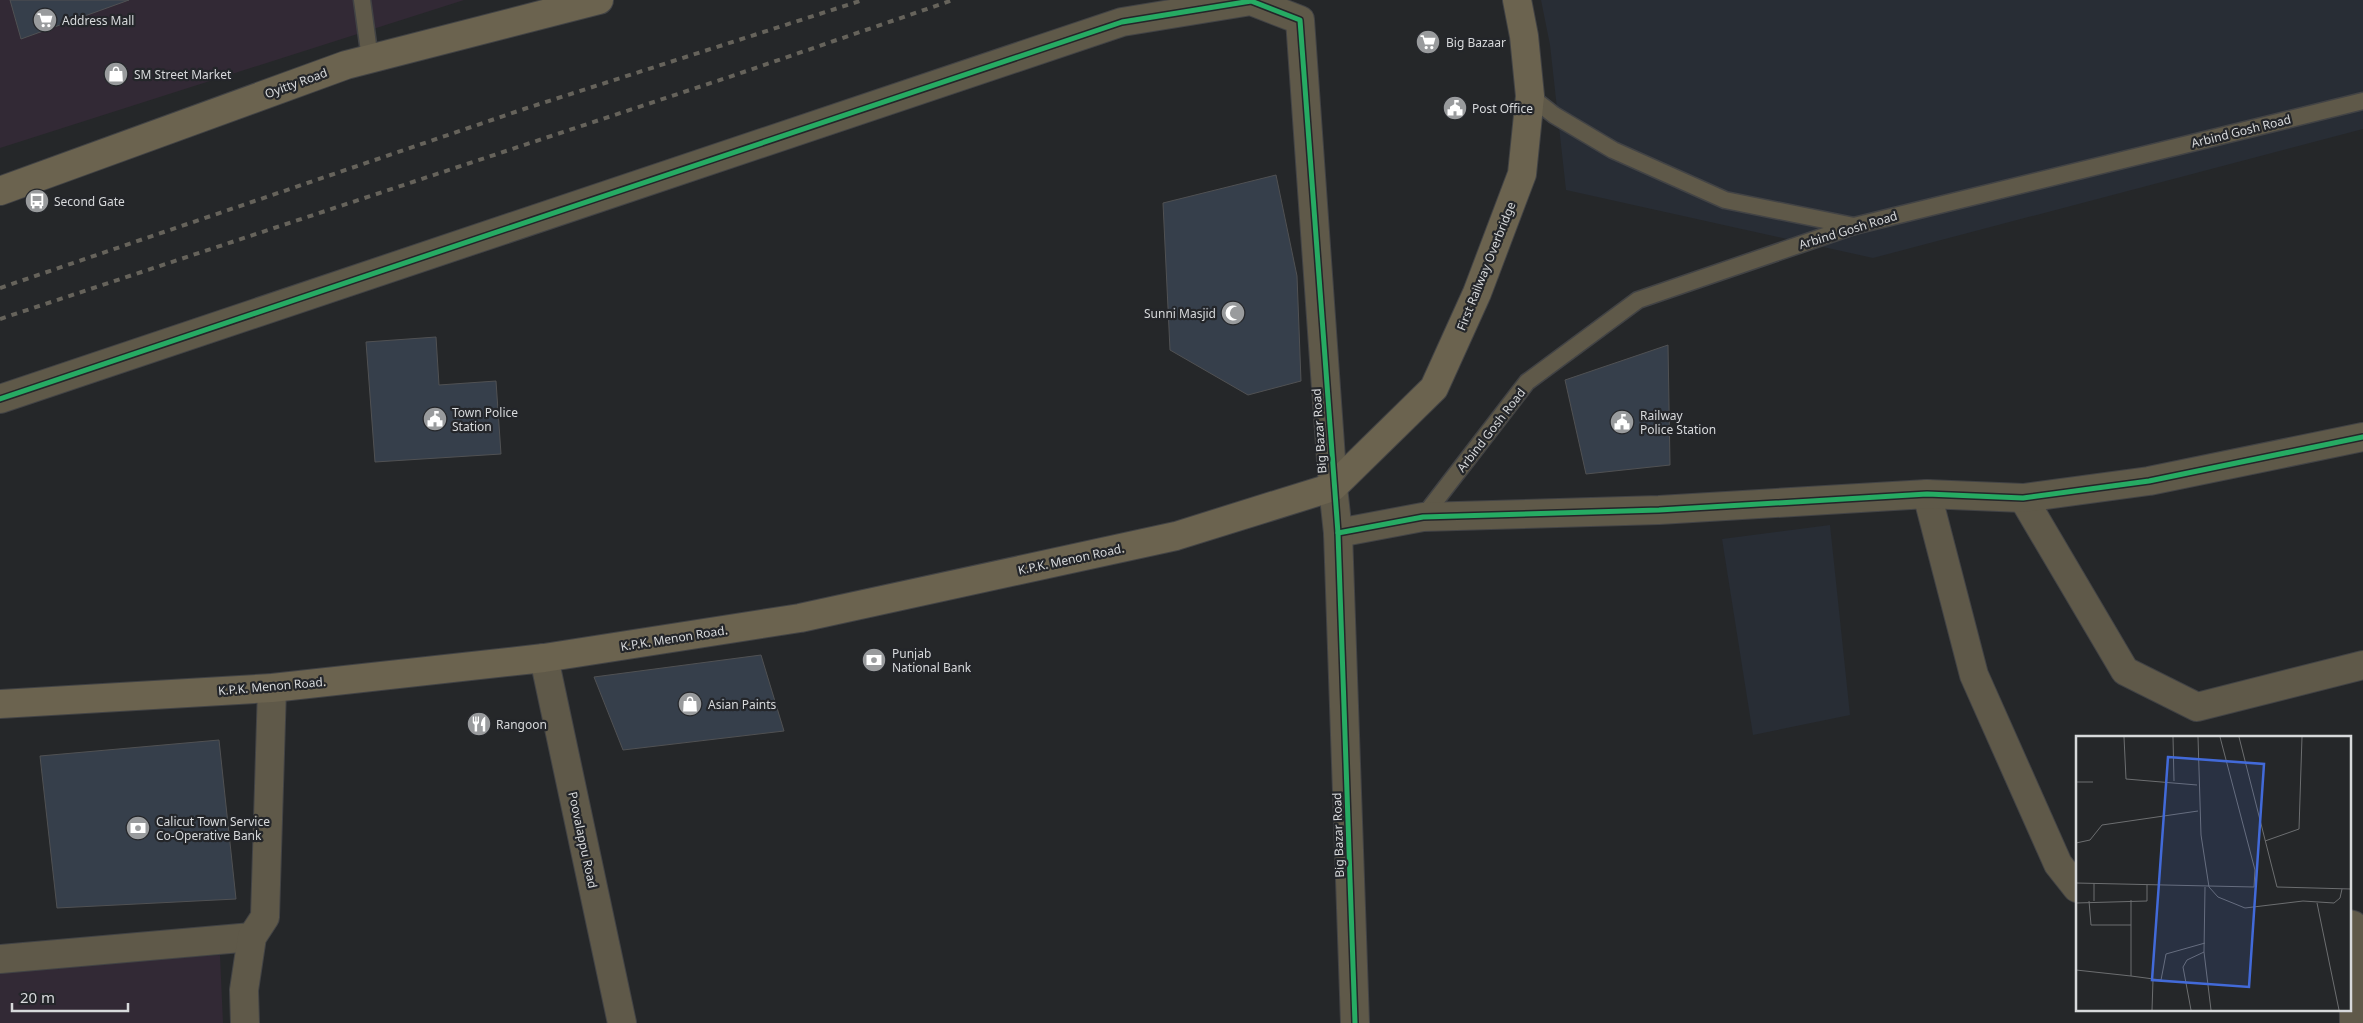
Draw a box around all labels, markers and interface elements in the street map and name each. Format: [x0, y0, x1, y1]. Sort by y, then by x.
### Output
supermarket icon: Address Mall [32, 7, 58, 33]
place label: Address Mall [62, 12, 134, 29]
supermarket icon: Big Bazaar [1415, 29, 1441, 55]
place label: Big Bazaar [1446, 34, 1506, 51]
shop icon: SM Street Market [103, 61, 129, 87]
street label: Oyitty Road [262, 64, 330, 102]
place label: SM Street Market [134, 66, 232, 83]
public building icon: Post Office [1442, 95, 1468, 121]
place label: Post Office [1472, 100, 1533, 117]
street label: Arbind Gosh Road [2189, 110, 2293, 152]
bus stop icon: Second Gate [24, 188, 50, 214]
place label: Second Gate [54, 193, 125, 210]
street label: First Railway Overbridge [1452, 199, 1520, 333]
street label: Arbind Gosh Road [1797, 207, 1899, 253]
mosque icon: Sunni Masjid [1220, 300, 1246, 326]
place label: Sunni Masjid [1144, 305, 1216, 322]
street label: Arbind Gosh Road [1453, 385, 1529, 475]
street label: Big Bazar Road [1308, 388, 1330, 474]
place label: Town Police Station [452, 404, 518, 435]
public building icon: Town Police Station [422, 406, 448, 432]
place label: Railway Police Station [1640, 407, 1716, 438]
public building icon: Railway Police Station [1609, 409, 1635, 435]
street label: K.P.K. Menon Road. [1016, 539, 1126, 579]
street label: K.P.K. Menon Road. [619, 621, 729, 655]
place label: Punjab National Bank [892, 645, 972, 676]
bank icon: Punjab National Bank [861, 647, 887, 673]
street label: K.P.K. Menon Road. [217, 673, 327, 699]
shop icon: Asian Paints [677, 691, 703, 717]
place label: Asian Paints [708, 696, 777, 713]
restaurant icon: Rangoon [466, 711, 492, 737]
place label: Rangoon [496, 716, 547, 733]
inset map [2076, 736, 2350, 1010]
street label: Poovalappu Road [564, 790, 602, 890]
street label: Big Bazar Road [1328, 792, 1348, 878]
place label: Calicut Town Service Co-Operative Bank [156, 813, 270, 844]
bank icon: Calicut Town Service Co-Operative Bank [125, 815, 151, 841]
scale bar [12, 980, 129, 1012]
text: 20 m [20, 987, 55, 1007]

